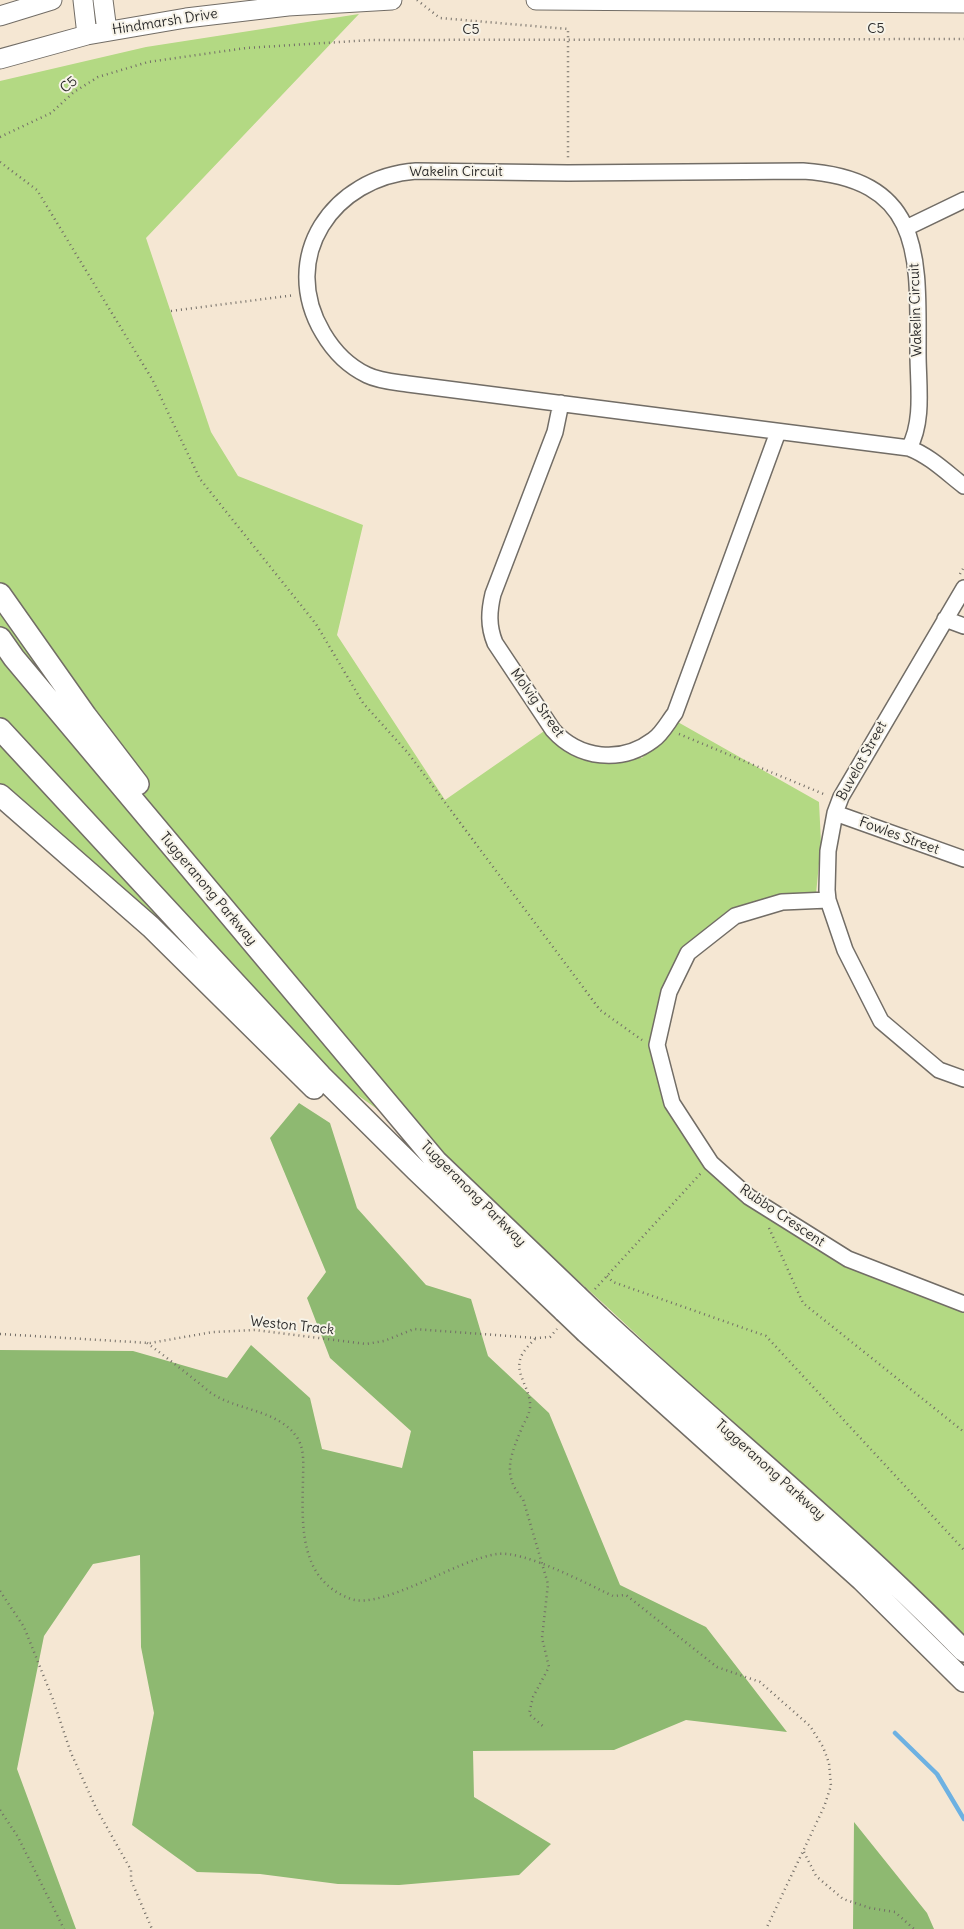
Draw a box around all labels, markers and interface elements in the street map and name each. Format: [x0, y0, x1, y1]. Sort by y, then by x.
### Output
street label: Hindmarsh Drive [111, 5, 219, 39]
street label: C5 [867, 21, 885, 37]
street label: C5 [462, 22, 480, 38]
street label: C5 [57, 73, 81, 97]
street label: Wakelin Circuit [409, 164, 503, 180]
street label: Wakelin Circuit [906, 263, 926, 357]
street label: Molvig Street [506, 665, 568, 741]
street label: Buvelot Street [833, 718, 891, 804]
street label: Fowles Street [857, 814, 941, 858]
street label: Tuggeranong Parkway [156, 829, 260, 949]
street label: Tuggeranong Parkway [417, 1138, 529, 1250]
street label: Rubbo Crescent [736, 1181, 828, 1251]
street label: Weston Track [249, 1313, 335, 1339]
street label: Tuggeranong Parkway [712, 1416, 828, 1524]

